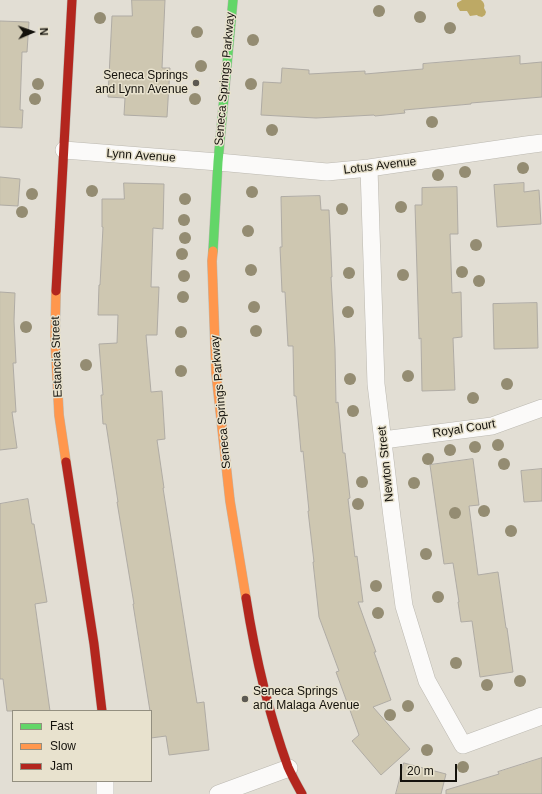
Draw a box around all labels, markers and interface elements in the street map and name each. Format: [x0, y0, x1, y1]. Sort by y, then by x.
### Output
north arrow [12, 12, 52, 52]
street label: Seneca Springs Parkway [212, 12, 238, 146]
text: N [38, 27, 50, 36]
place label: Seneca Springs and Lynn Avenue [95, 69, 188, 97]
marker: Seneca Springs and Lynn Avenue [191, 78, 201, 88]
street label: Lynn Avenue [106, 146, 176, 166]
street label: Lotus Avenue [343, 154, 417, 178]
street label: Estancia Street [48, 316, 66, 398]
street label: Seneca Springs Parkway [208, 335, 234, 469]
street label: Royal Court [432, 417, 496, 441]
street label: Newton Street [375, 425, 397, 503]
place label: Seneca Springs and Malaga Avenue [253, 685, 360, 713]
marker: Seneca Springs and Malaga Avenue [240, 694, 250, 704]
legend [12, 710, 152, 782]
text: Fast [50, 719, 73, 733]
text: Slow [50, 739, 76, 753]
scale bar [402, 756, 459, 782]
text: Jam [50, 759, 73, 773]
text: 20 m [407, 764, 434, 778]

